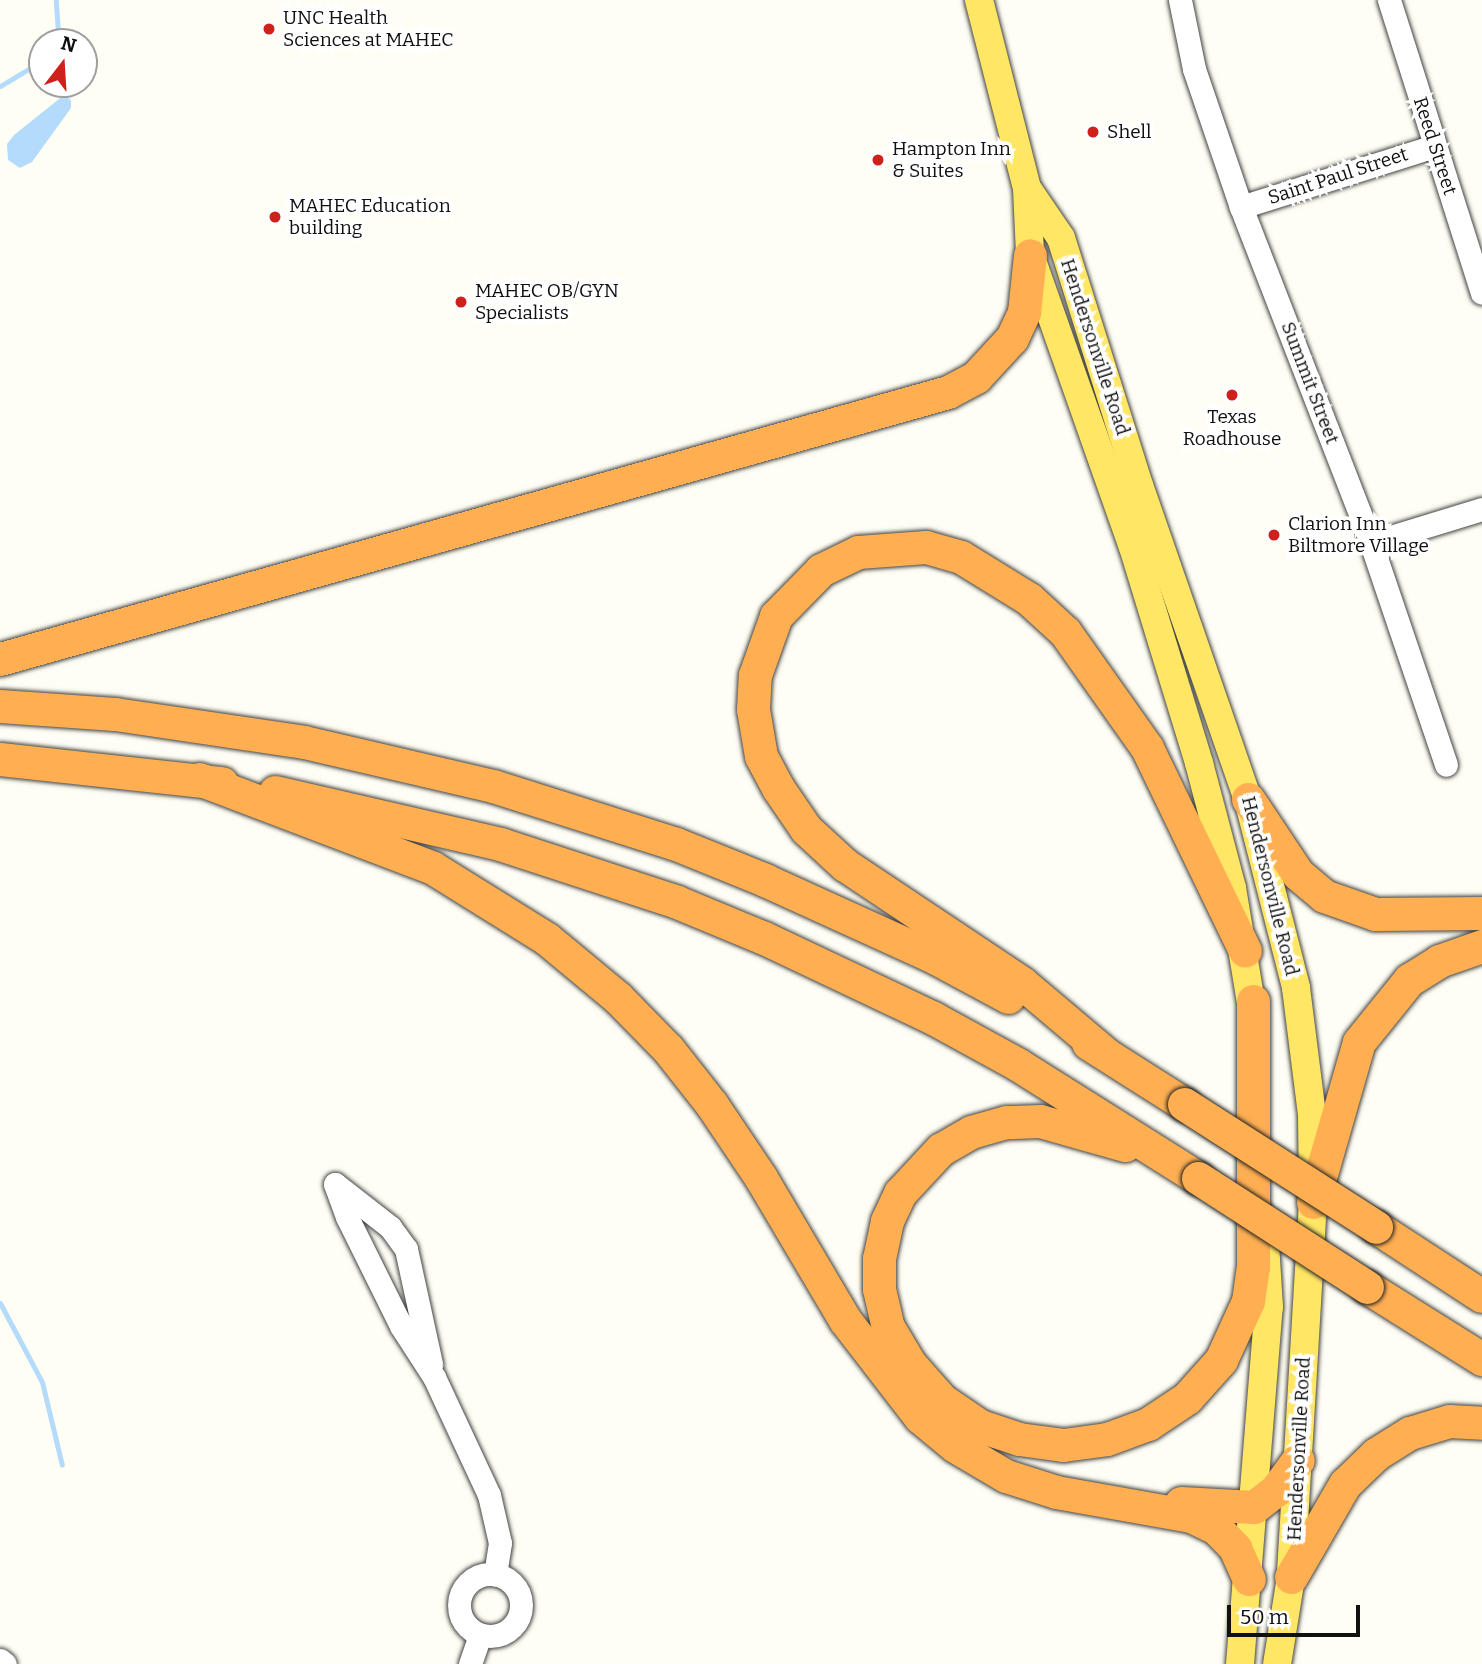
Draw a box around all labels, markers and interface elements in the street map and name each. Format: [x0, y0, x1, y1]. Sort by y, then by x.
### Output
place label: UNC Health Sciences at MAHEC [283, 7, 453, 51]
marker: UNC Health Sciences at MAHEC [261, 21, 277, 37]
north arrow [28, 28, 98, 98]
text: N [58, 31, 79, 57]
street label: Reed Street [1408, 94, 1462, 198]
place label: Shell [1107, 121, 1152, 143]
marker: Shell [1085, 124, 1101, 140]
place label: Hampton Inn & Suites [892, 138, 1011, 182]
street label: Saint Paul Street [1265, 143, 1411, 209]
marker: Hampton Inn & Suites [870, 152, 886, 168]
place label: MAHEC Education building [289, 195, 451, 239]
marker: MAHEC Education building [267, 209, 283, 225]
street label: Hendersonville Road [1056, 256, 1134, 438]
place label: MAHEC OB/GYN Specialists [475, 280, 619, 324]
marker: MAHEC OB/GYN Specialists [453, 294, 469, 310]
street label: Summit Street [1276, 319, 1344, 447]
marker: Texas Roadhouse [1224, 387, 1240, 403]
place label: Texas Roadhouse [1183, 406, 1281, 450]
place label: Clarion Inn Biltmore Village [1288, 513, 1429, 557]
marker: Clarion Inn Biltmore Village [1266, 527, 1282, 543]
street label: Hendersonville Road [1237, 794, 1303, 978]
street label: Hendersonville Road [1283, 1357, 1315, 1541]
scale bar [1230, 1590, 1363, 1634]
text: 50 m [1240, 1604, 1289, 1630]

